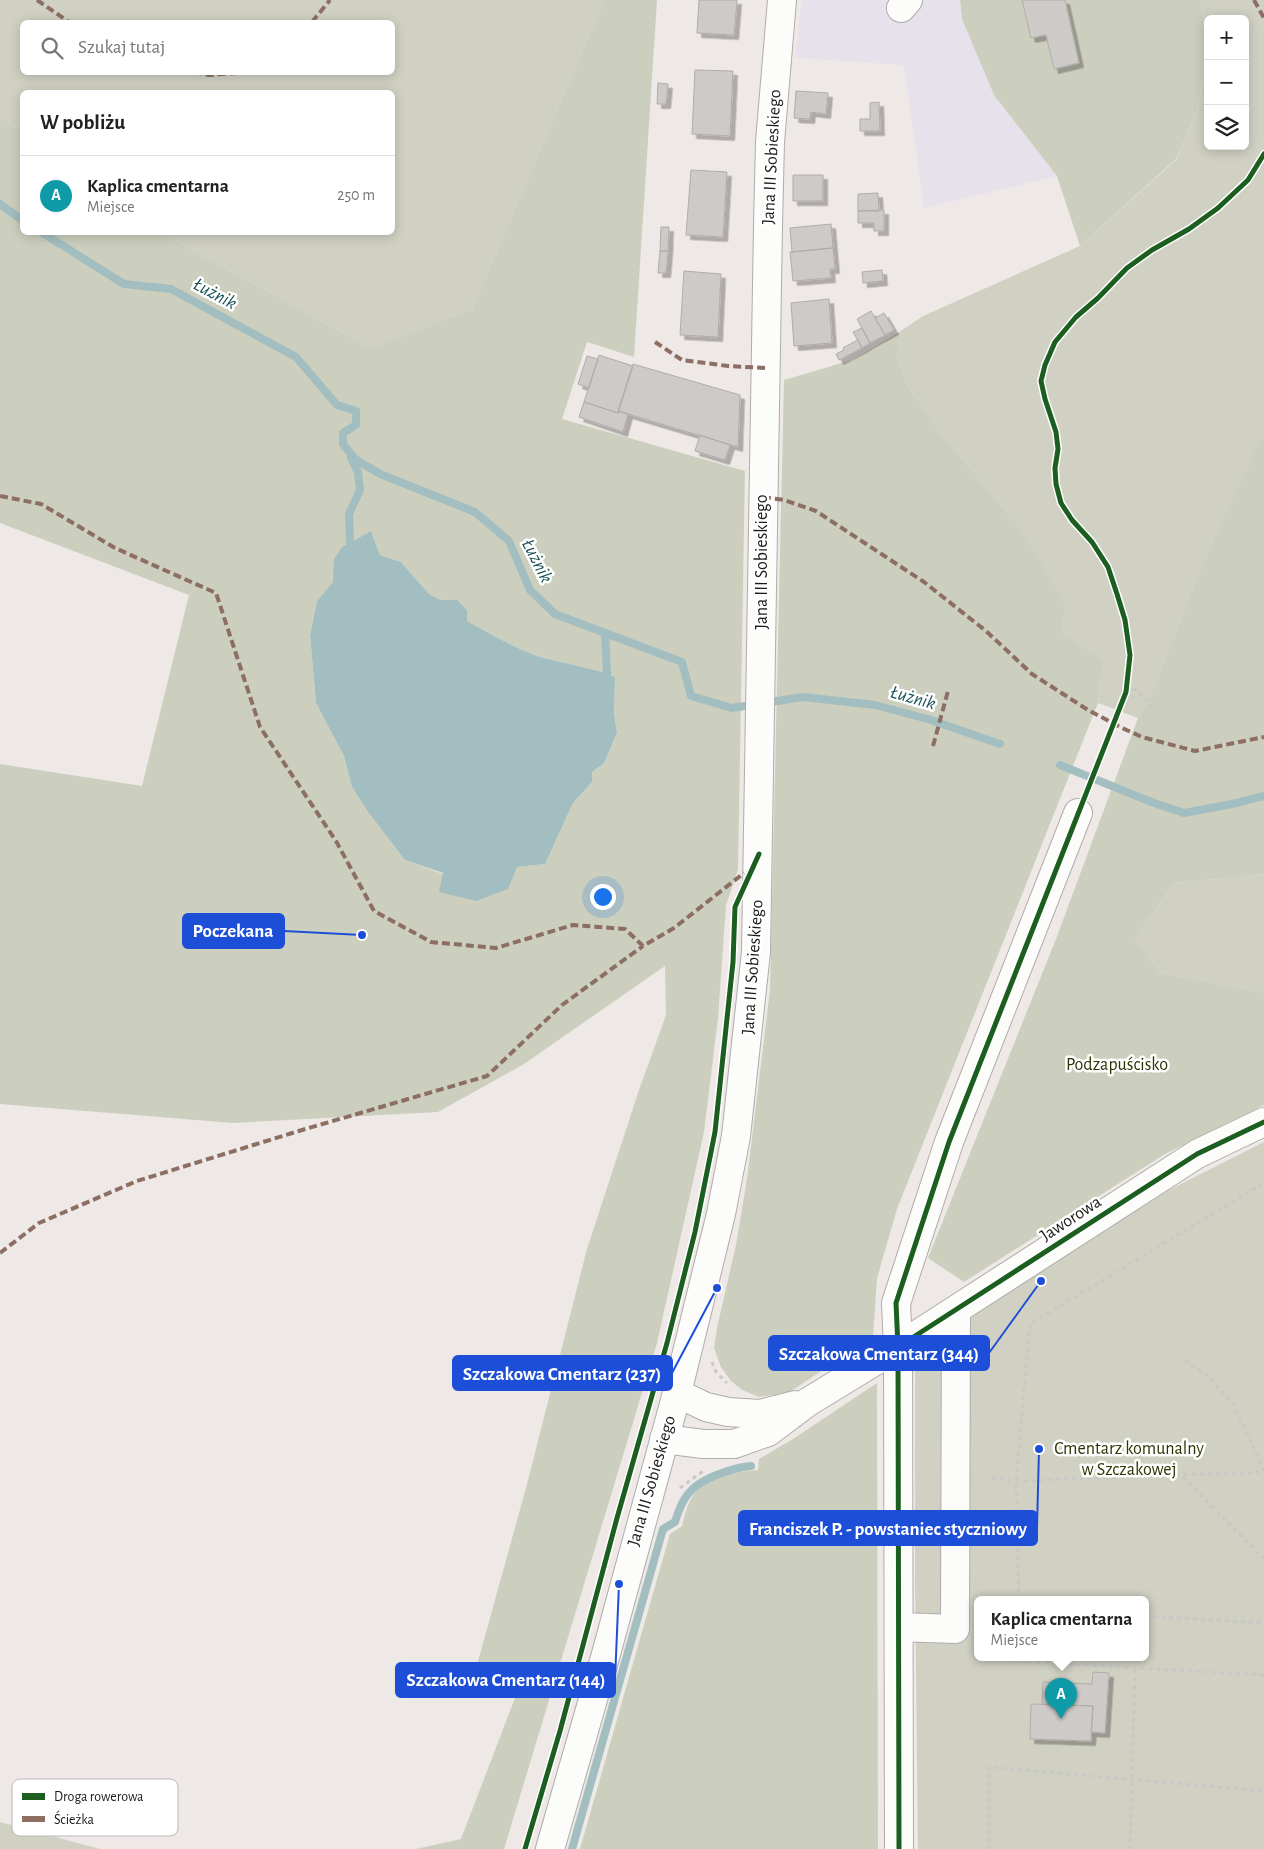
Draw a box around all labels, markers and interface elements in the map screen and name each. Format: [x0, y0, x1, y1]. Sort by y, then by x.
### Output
map controls [1204, 15, 1249, 150]
button: + [1204, 15, 1249, 60]
search box [20, 20, 395, 75]
icon: search [38, 34, 66, 62]
text: Szukaj tutaj [78, 38, 165, 57]
button: − [1204, 60, 1249, 105]
street label: Jana III Sobieskiego [759, 89, 785, 225]
button: layers [1204, 105, 1249, 150]
text: W pobliżu [40, 112, 125, 133]
text: Kaplica cmentarna [87, 177, 229, 196]
text: A [51, 187, 61, 203]
text: 250 m [337, 187, 375, 203]
text: Miejsce [87, 199, 135, 215]
water label: Łużnik [190, 275, 240, 313]
street label: Jana III Sobieskiego [753, 494, 771, 630]
water label: Łużnik [518, 536, 556, 586]
water label: Łużnik [888, 683, 938, 714]
your location [590, 884, 616, 910]
street label: Jana III Sobieskiego [739, 899, 767, 1035]
callout: Poczekana [183, 914, 284, 948]
text: Poczekana [193, 922, 273, 941]
park label: Podzapuścisko [1066, 1056, 1168, 1074]
street label: Jaworowa [1037, 1193, 1105, 1245]
callout: Szczakowa Cmentarz (344) [769, 1336, 989, 1370]
text: Szczakowa Cmentarz (344) [779, 1345, 979, 1364]
callout: Szczakowa Cmentarz (237) [453, 1356, 672, 1390]
text: Szczakowa Cmentarz (237) [463, 1365, 661, 1384]
street label: Jana III Sobieskiego [625, 1413, 679, 1548]
park label: Cmentarz komunalny w Szczakowej [1054, 1440, 1204, 1479]
callout: Franciszek P. - powstaniec styczniowy [739, 1511, 1037, 1545]
text: Franciszek P. - powstaniec styczniowy [749, 1520, 1027, 1539]
popup [974, 1596, 1149, 1661]
text: Kaplica cmentarna [991, 1610, 1132, 1629]
text: Miejsce [991, 1632, 1038, 1648]
callout: Szczakowa Cmentarz (144) [396, 1663, 615, 1697]
text: Szczakowa Cmentarz (144) [406, 1671, 606, 1690]
pin: A [1045, 1678, 1077, 1719]
legend [12, 1779, 178, 1836]
text: Droga rowerowa [54, 1790, 144, 1804]
text: Ścieżka [54, 1810, 94, 1827]

